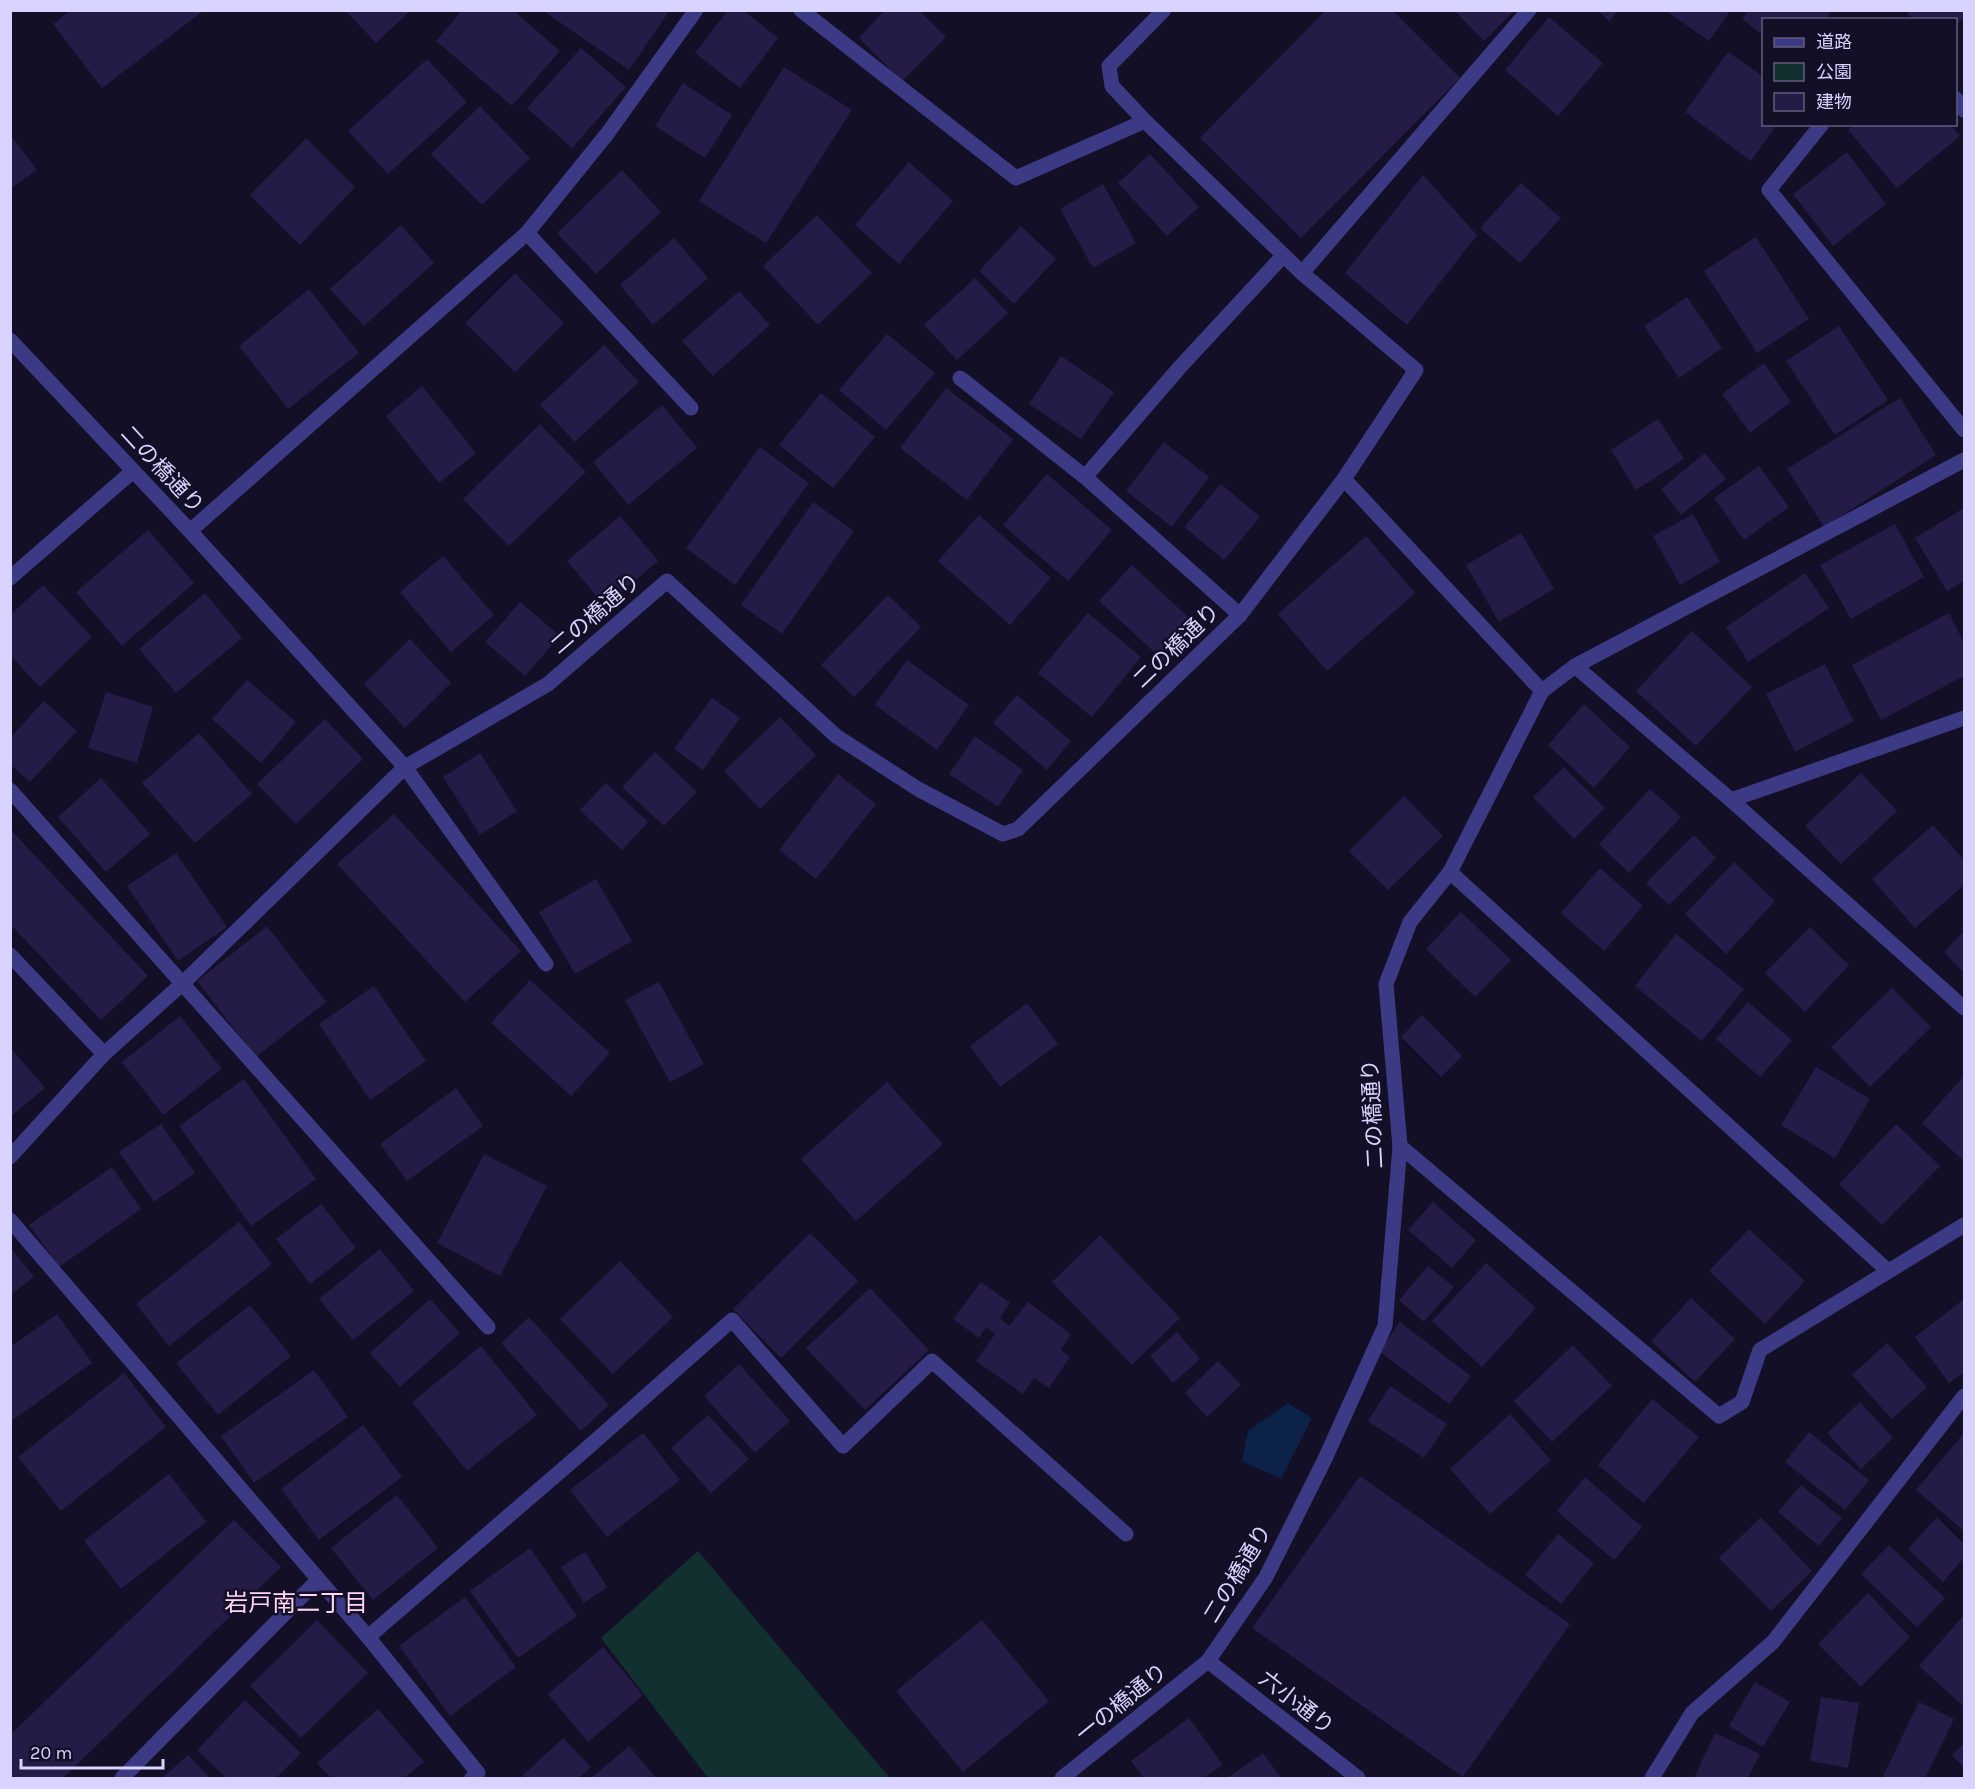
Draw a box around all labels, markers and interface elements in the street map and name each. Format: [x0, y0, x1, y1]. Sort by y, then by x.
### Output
legend [1762, 18, 1957, 126]
text: 道路 [1816, 31, 1852, 53]
text: 公園 [1816, 61, 1852, 83]
text: 建物 [1816, 91, 1852, 113]
street label: 二の橋通り [115, 421, 209, 519]
street label: 二の橋通り [546, 568, 646, 660]
street label: 二の橋通り [1128, 598, 1225, 693]
street label: 二の橋通り [1357, 1058, 1389, 1170]
street label: 二の橋通り [1198, 1520, 1277, 1627]
district label: 岩戸南二丁目 [224, 1589, 368, 1617]
street label: 一の橋通り [1071, 1658, 1173, 1747]
street label: 六小通り [1254, 1665, 1339, 1740]
scale bar [21, 1732, 164, 1770]
text: 20 m [30, 1742, 72, 1764]

